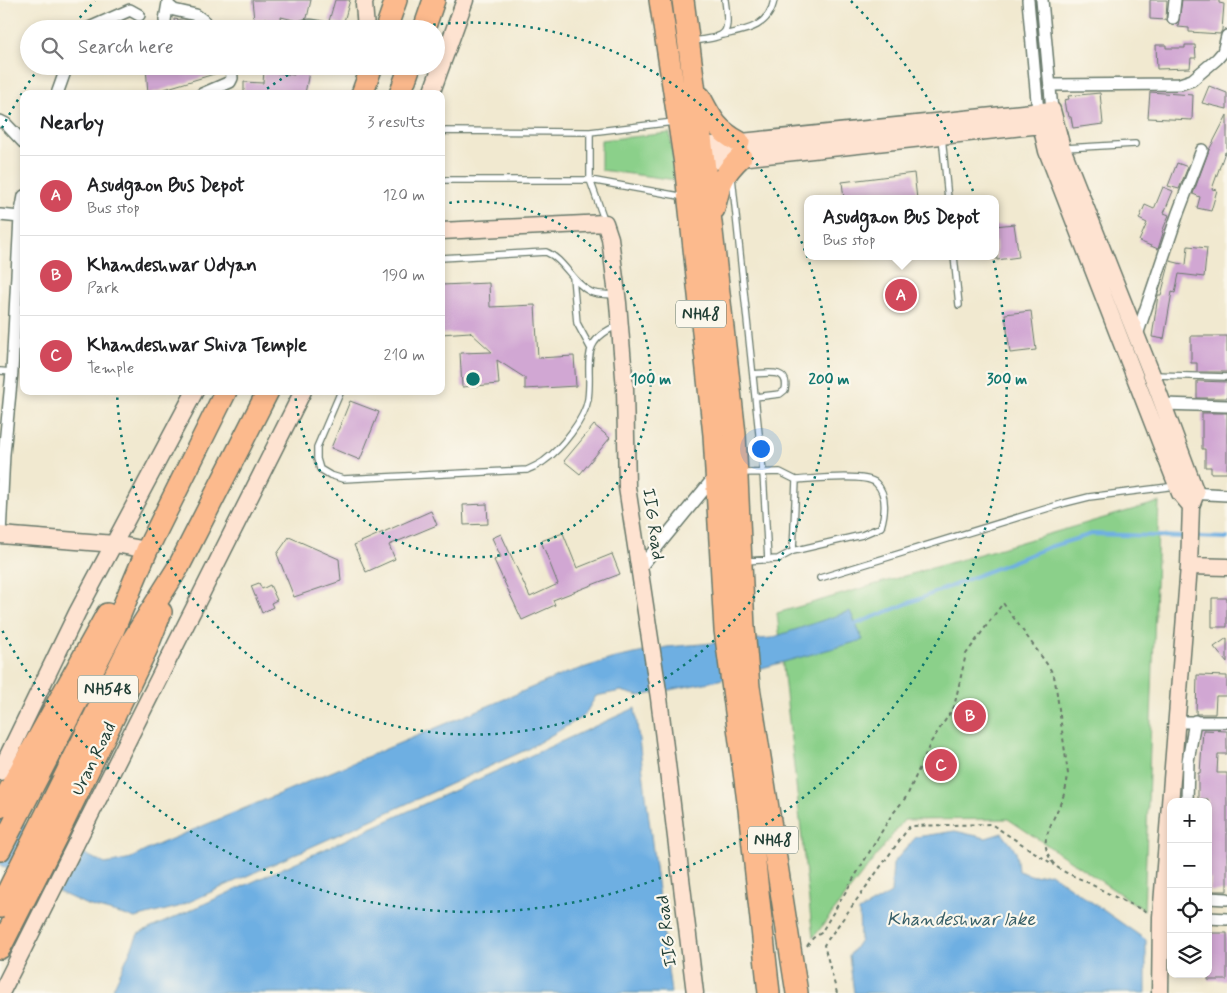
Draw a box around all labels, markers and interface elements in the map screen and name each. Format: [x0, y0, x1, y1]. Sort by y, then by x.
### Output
search box [20, 20, 445, 75]
icon: search [38, 34, 66, 62]
text: Search here [78, 35, 174, 60]
text: Nearby [40, 109, 104, 137]
text: 3 results [367, 112, 425, 133]
text: Asudgaon Bus Depot [87, 173, 245, 198]
text: A [51, 185, 61, 206]
text: 120 m [383, 185, 425, 206]
popup [804, 195, 999, 260]
text: Bus stop [87, 198, 140, 219]
text: Asudgaon Bus Depot [823, 205, 980, 230]
text: Bus stop [823, 230, 876, 251]
text: Khandeshwar Udyan [87, 253, 257, 278]
text: B [51, 265, 61, 286]
text: 190 m [382, 265, 425, 286]
pin: A [885, 276, 917, 314]
text: Park [87, 278, 119, 299]
road number: NH48 [676, 300, 726, 328]
text: Khandeshwar Shiva Temple [87, 333, 307, 358]
text: C [50, 345, 62, 366]
text: 210 m [384, 345, 425, 366]
text: Temple [87, 358, 134, 379]
centre of rings [464, 370, 482, 388]
text: 100 m [631, 370, 671, 390]
text: 200 m [809, 370, 850, 390]
text: 300 m [987, 370, 1027, 390]
your location [748, 436, 774, 462]
street label: IIG Road [636, 487, 670, 561]
road number: NH548 [78, 676, 138, 702]
pin: B [954, 697, 986, 735]
street label: Uran Road [66, 718, 122, 800]
pin: C [925, 746, 957, 784]
map controls [1167, 798, 1212, 978]
button: + [1167, 798, 1212, 843]
road number: NH48 [748, 826, 798, 854]
button: − [1167, 843, 1212, 888]
button: locate [1167, 888, 1212, 933]
street label: IIG Road [651, 894, 683, 968]
water label: Khandeshwar lake [887, 907, 1036, 932]
button: layers [1167, 933, 1212, 978]

